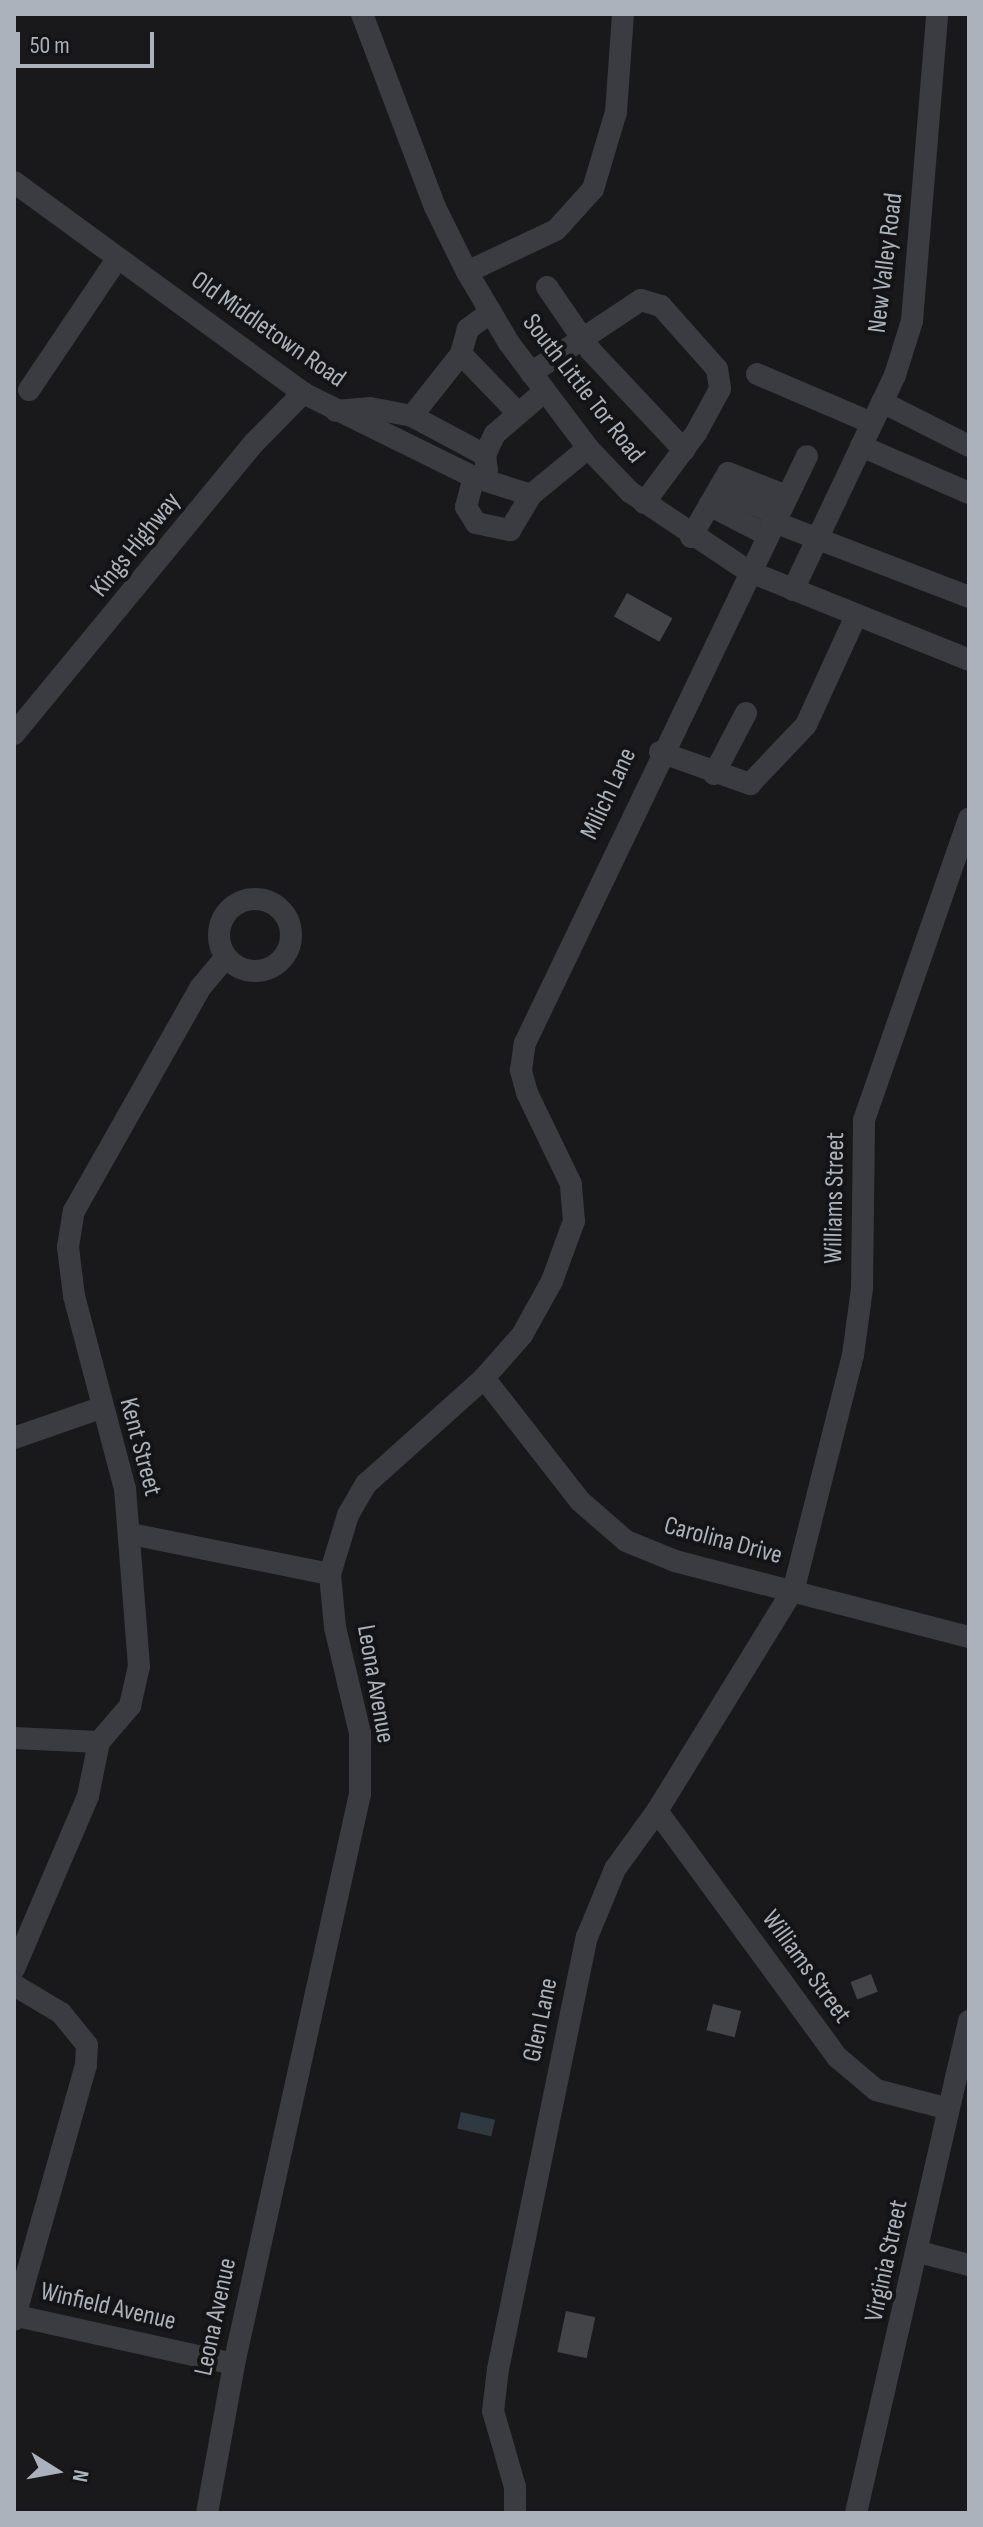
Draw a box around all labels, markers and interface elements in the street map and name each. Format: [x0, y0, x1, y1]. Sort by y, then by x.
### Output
scale bar [20, 16, 158, 66]
text: 50 m [30, 31, 70, 60]
street label: New Valley Road [862, 191, 910, 335]
street label: Old Middletown Road [185, 265, 351, 395]
street label: South Little Tor Road [515, 308, 651, 470]
street label: Kings Highway [84, 486, 188, 604]
street label: Milich Lane [574, 743, 644, 845]
street label: Williams Street [818, 1132, 852, 1264]
street label: Kent Street [112, 1395, 168, 1499]
street label: Carolina Drive [661, 1510, 785, 1572]
street label: Leona Avenue [349, 1622, 401, 1746]
street label: Williams Street [755, 1904, 857, 2030]
street label: Glen Lane [517, 1975, 565, 2065]
street label: Virginia Street [859, 2197, 915, 2325]
street label: Leona Avenue [188, 2255, 244, 2379]
street label: Winfield Avenue [37, 2276, 179, 2338]
north arrow [16, 2431, 96, 2511]
text: N [66, 2467, 94, 2484]

